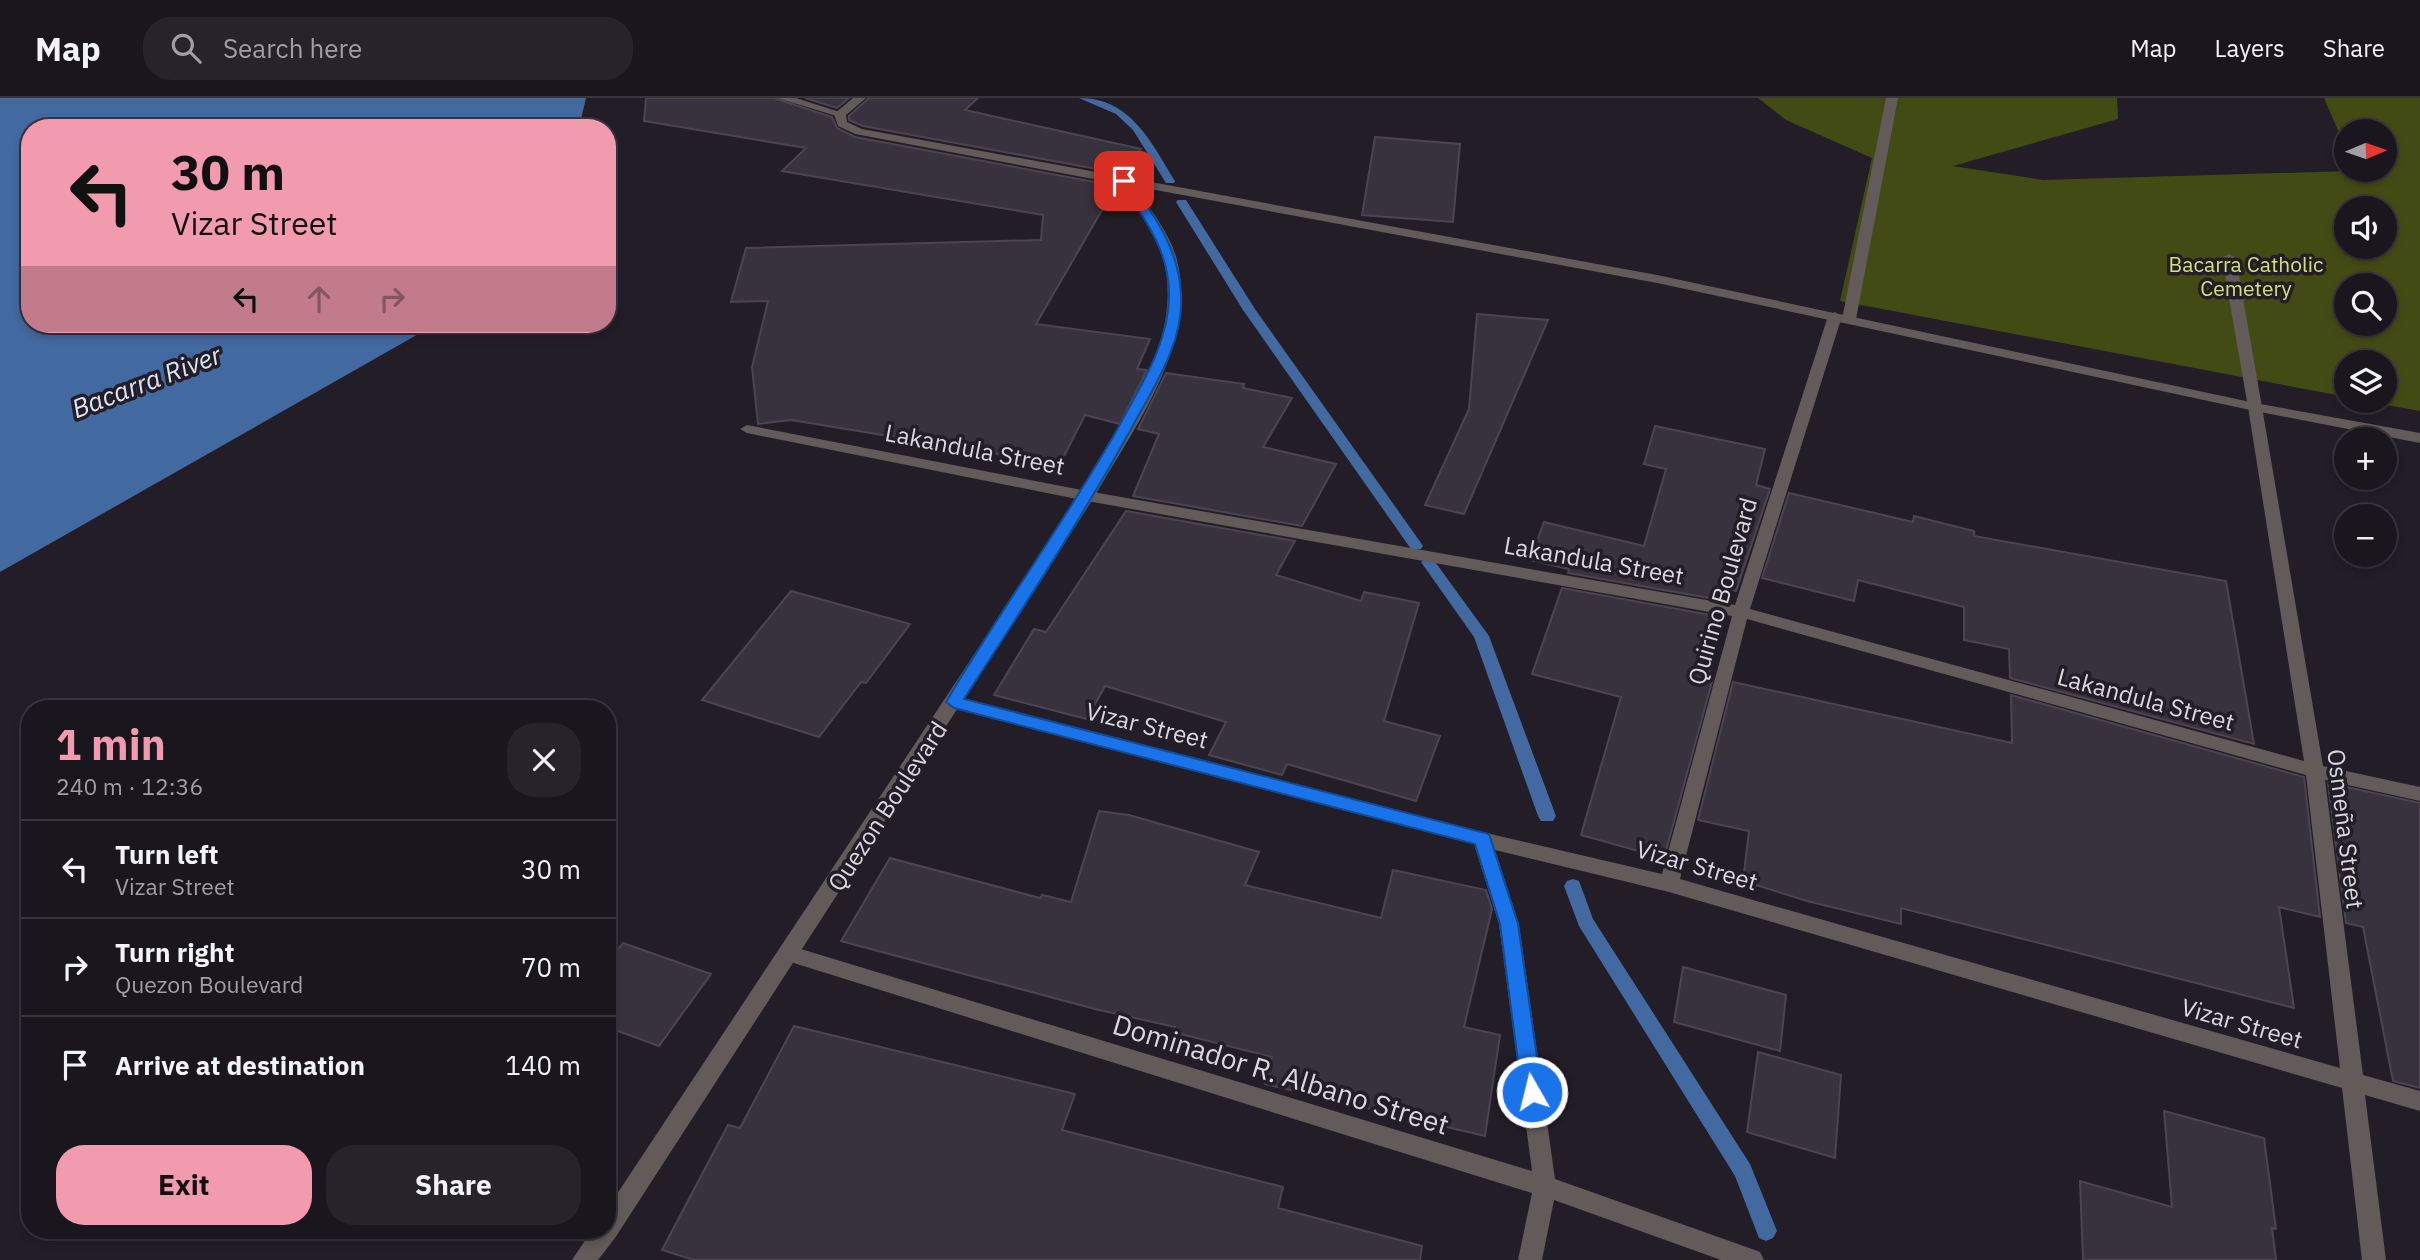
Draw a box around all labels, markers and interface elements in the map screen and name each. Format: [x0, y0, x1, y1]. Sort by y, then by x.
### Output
search box [143, 17, 633, 80]
text: Map [35, 27, 101, 70]
icon: search [167, 29, 205, 67]
text: Search here [223, 31, 362, 65]
text: Map [2130, 32, 2177, 64]
text: Layers [2215, 32, 2285, 64]
text: Share [2323, 32, 2385, 64]
north arrow [2334, 119, 2398, 182]
map controls [2334, 119, 2397, 567]
text: 30 m [171, 140, 285, 203]
icon: left [56, 147, 147, 238]
pin [1094, 151, 1154, 211]
icon: arrive [1105, 162, 1143, 200]
button: sound [2334, 196, 2397, 259]
text: Vizar Street [171, 202, 338, 244]
park label: Bacarra Catholic Cemetery [2168, 250, 2324, 302]
button: search [2334, 273, 2397, 336]
icon: left [227, 280, 265, 318]
icon: ahead [300, 280, 338, 318]
icon: right [373, 280, 411, 318]
water label: Bacarra River [67, 336, 227, 425]
button: layers [2334, 350, 2397, 413]
street label: Lakandula Street [883, 416, 1067, 482]
button: + [2334, 427, 2397, 490]
street label: Quirino Boulevard [1680, 494, 1764, 688]
button: − [2334, 504, 2397, 567]
street label: Lakandula Street [1502, 528, 1686, 592]
street label: Lakandula Street [2054, 660, 2238, 738]
street label: Vizar Street [1083, 694, 1211, 756]
street label: Quezon Boulevard [820, 715, 954, 897]
text: 1 min [56, 717, 166, 772]
button: close [507, 723, 581, 797]
street label: Osmeña Street [2320, 747, 2372, 911]
text: 240 m · 12:36 [56, 771, 203, 801]
street label: Vizar Street [1633, 832, 1761, 898]
text: Turn left [115, 837, 218, 871]
icon: left [56, 850, 94, 888]
text: 30 m [521, 852, 581, 886]
text: Vizar Street [115, 871, 235, 901]
text: Turn right [115, 935, 234, 969]
icon: right [56, 948, 94, 986]
text: 70 m [521, 950, 581, 984]
text: Quezon Boulevard [115, 969, 303, 999]
street label: Vizar Street [2178, 990, 2306, 1056]
street label: Dominador R. Albano Street [1108, 1005, 1454, 1143]
icon: arrive [56, 1046, 94, 1084]
text: Arrive at destination [115, 1048, 365, 1082]
text: 140 m [505, 1048, 581, 1082]
position arrow [1495, 1055, 1569, 1129]
button: Exit [56, 1145, 312, 1225]
button: Share [326, 1145, 581, 1225]

